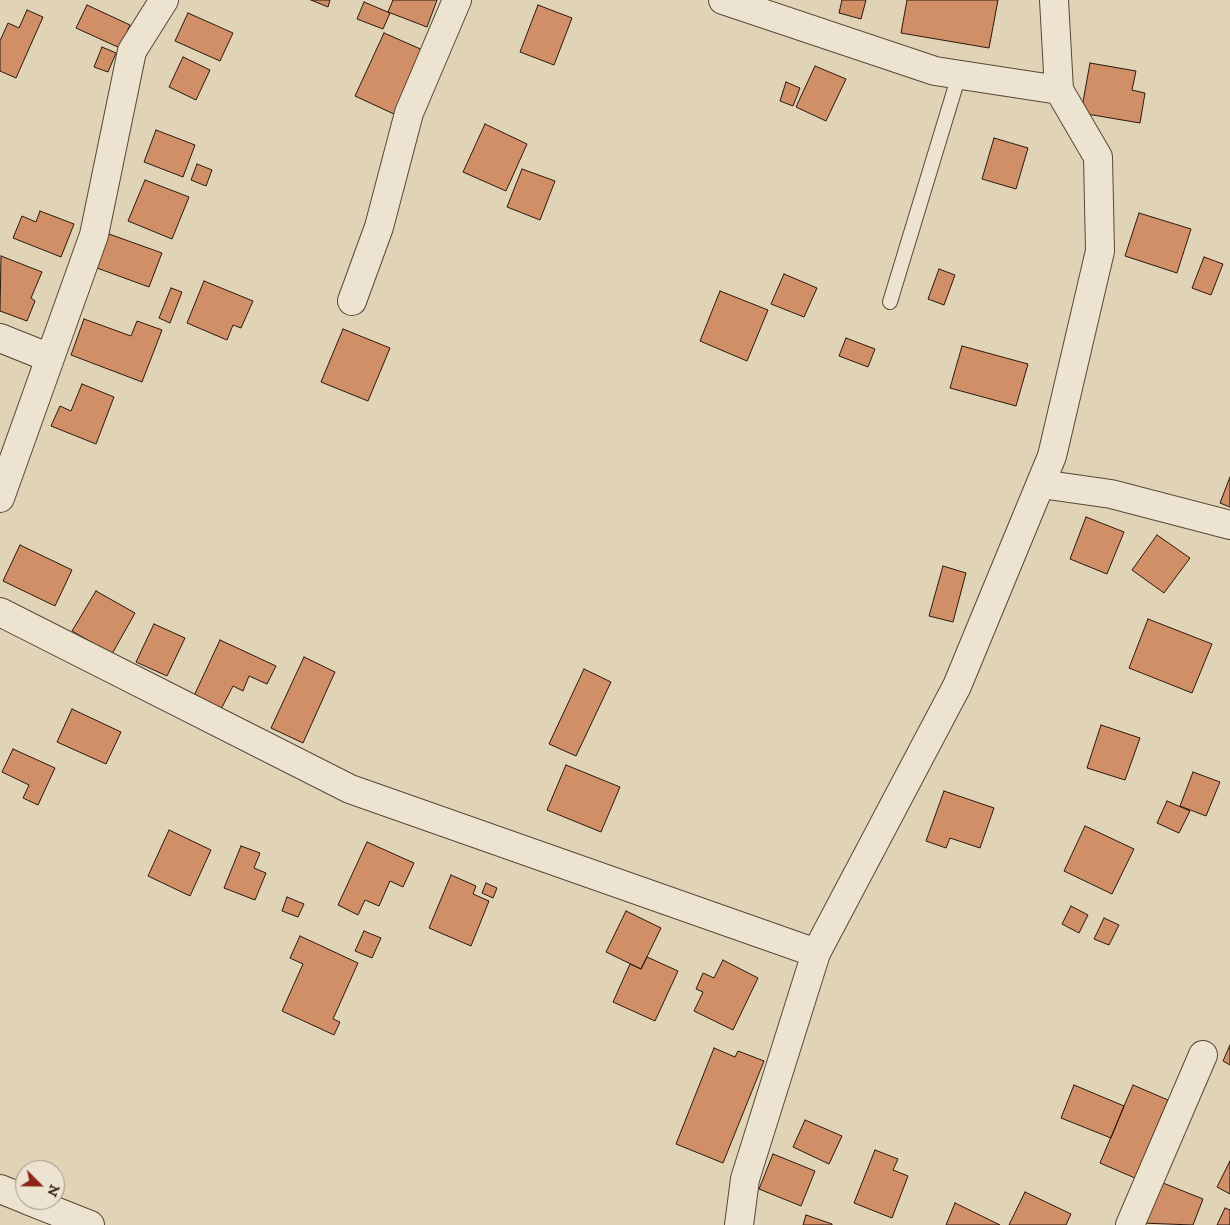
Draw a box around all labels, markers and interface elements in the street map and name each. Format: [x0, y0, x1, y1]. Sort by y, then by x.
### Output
north arrow [15, 1160, 65, 1210]
text: N [42, 1182, 63, 1199]

